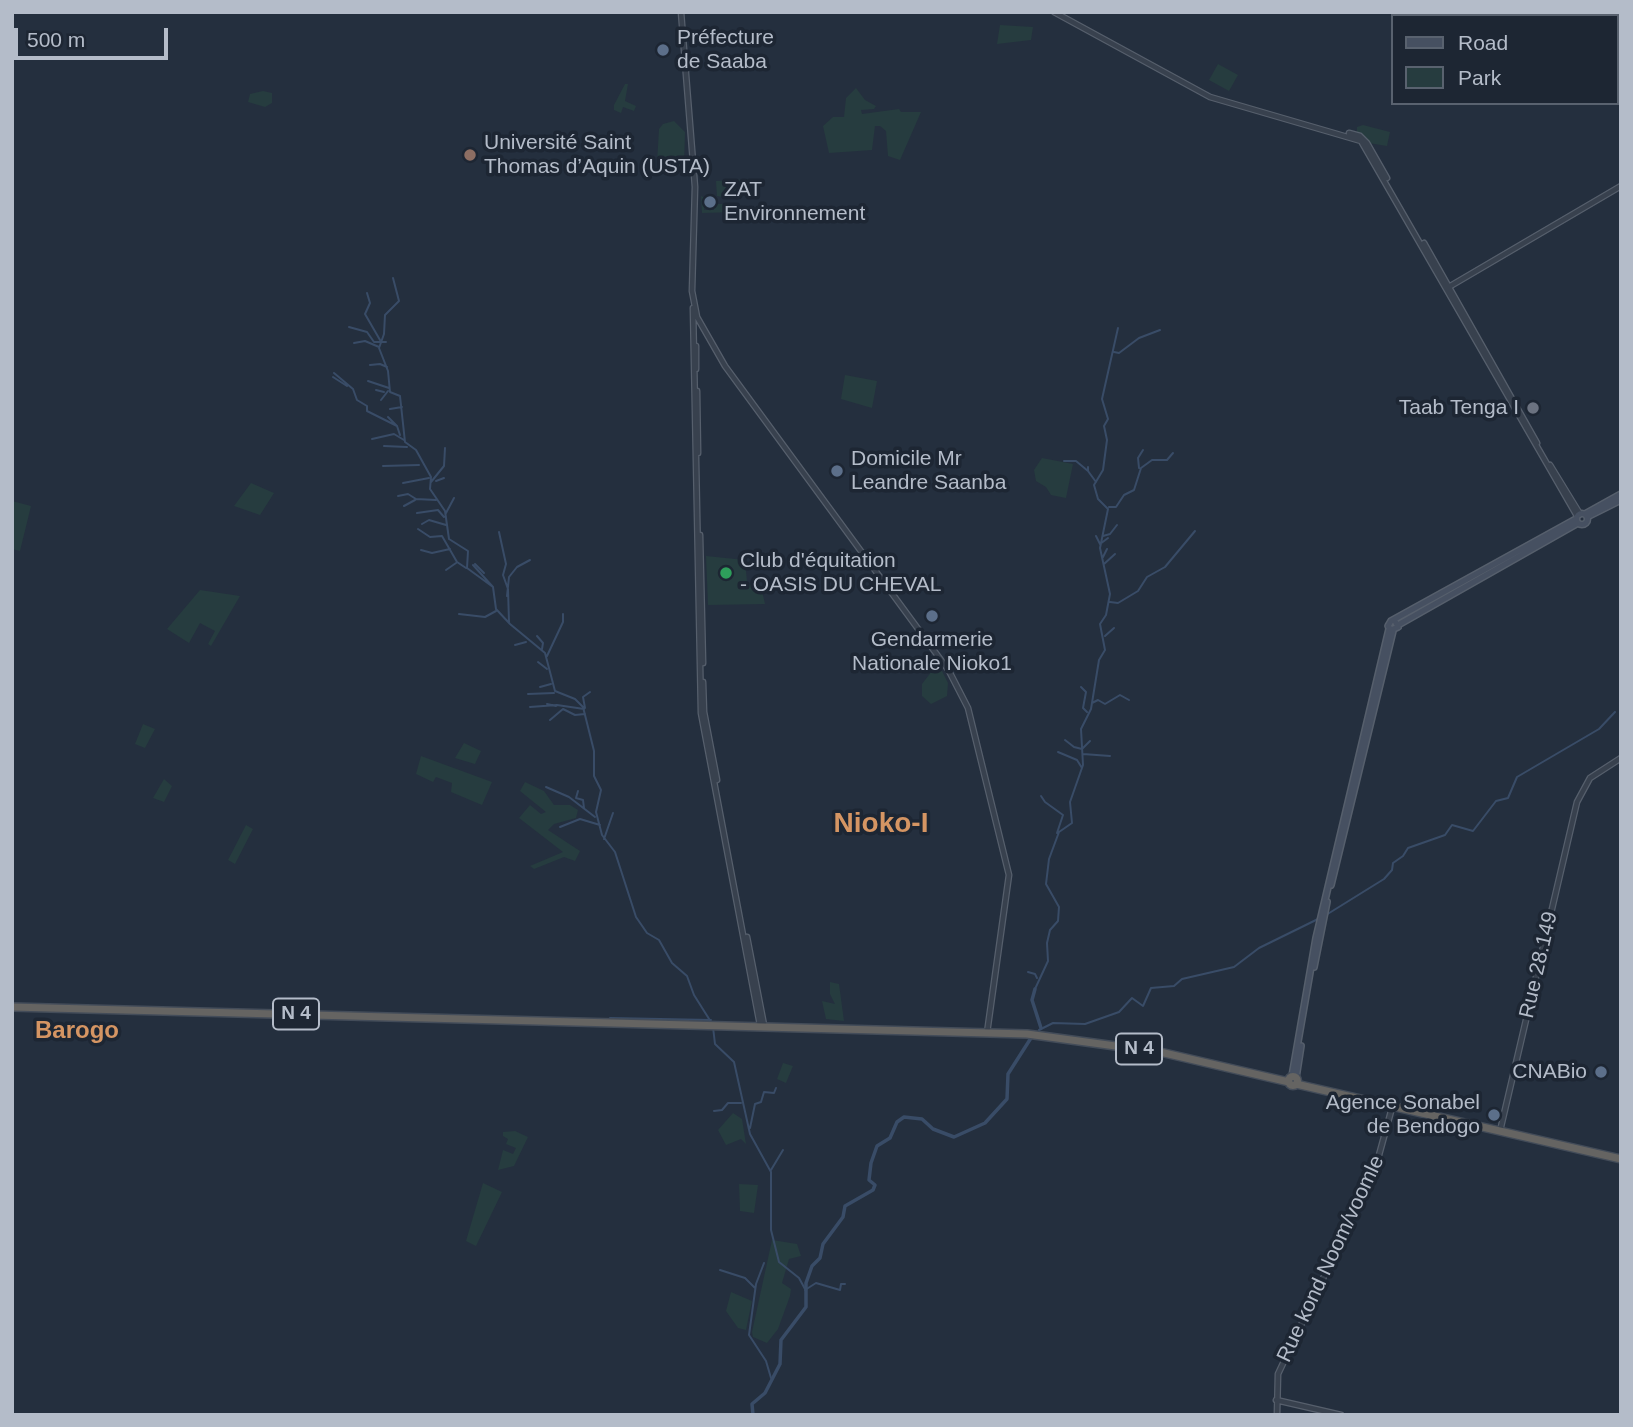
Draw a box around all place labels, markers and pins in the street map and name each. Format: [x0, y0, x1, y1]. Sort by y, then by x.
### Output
place label: Préfecture de Saaba [677, 25, 774, 75]
marker: Préfecture de Saaba [655, 42, 671, 58]
place label: Université Saint Thomas d’Aquin (USTA) [484, 130, 710, 180]
marker: Université Saint Thomas d’Aquin (USTA) [462, 147, 478, 163]
place label: ZAT Environnement [724, 177, 865, 227]
marker: ZAT Environnement [702, 194, 718, 210]
place label: Taab Tenga I [1399, 395, 1519, 421]
marker: Taab Tenga I [1525, 400, 1541, 416]
place label: Domicile Mr Leandre Saanba [851, 446, 1006, 496]
marker: Domicile Mr Leandre Saanba [829, 463, 845, 479]
place label: Club d'équitation - OASIS DU CHEVAL [740, 548, 941, 598]
marker: Club d'équitation - OASIS DU CHEVAL [718, 565, 734, 581]
marker: Gendarmerie Nationale Nioko1 [924, 608, 940, 624]
place label: Gendarmerie Nationale Nioko1 [852, 627, 1012, 677]
place label: CNABio [1512, 1059, 1587, 1085]
marker: CNABio [1593, 1064, 1609, 1080]
place label: Agence Sonabel de Bendogo [1326, 1090, 1480, 1140]
marker: Agence Sonabel de Bendogo [1486, 1107, 1502, 1123]

